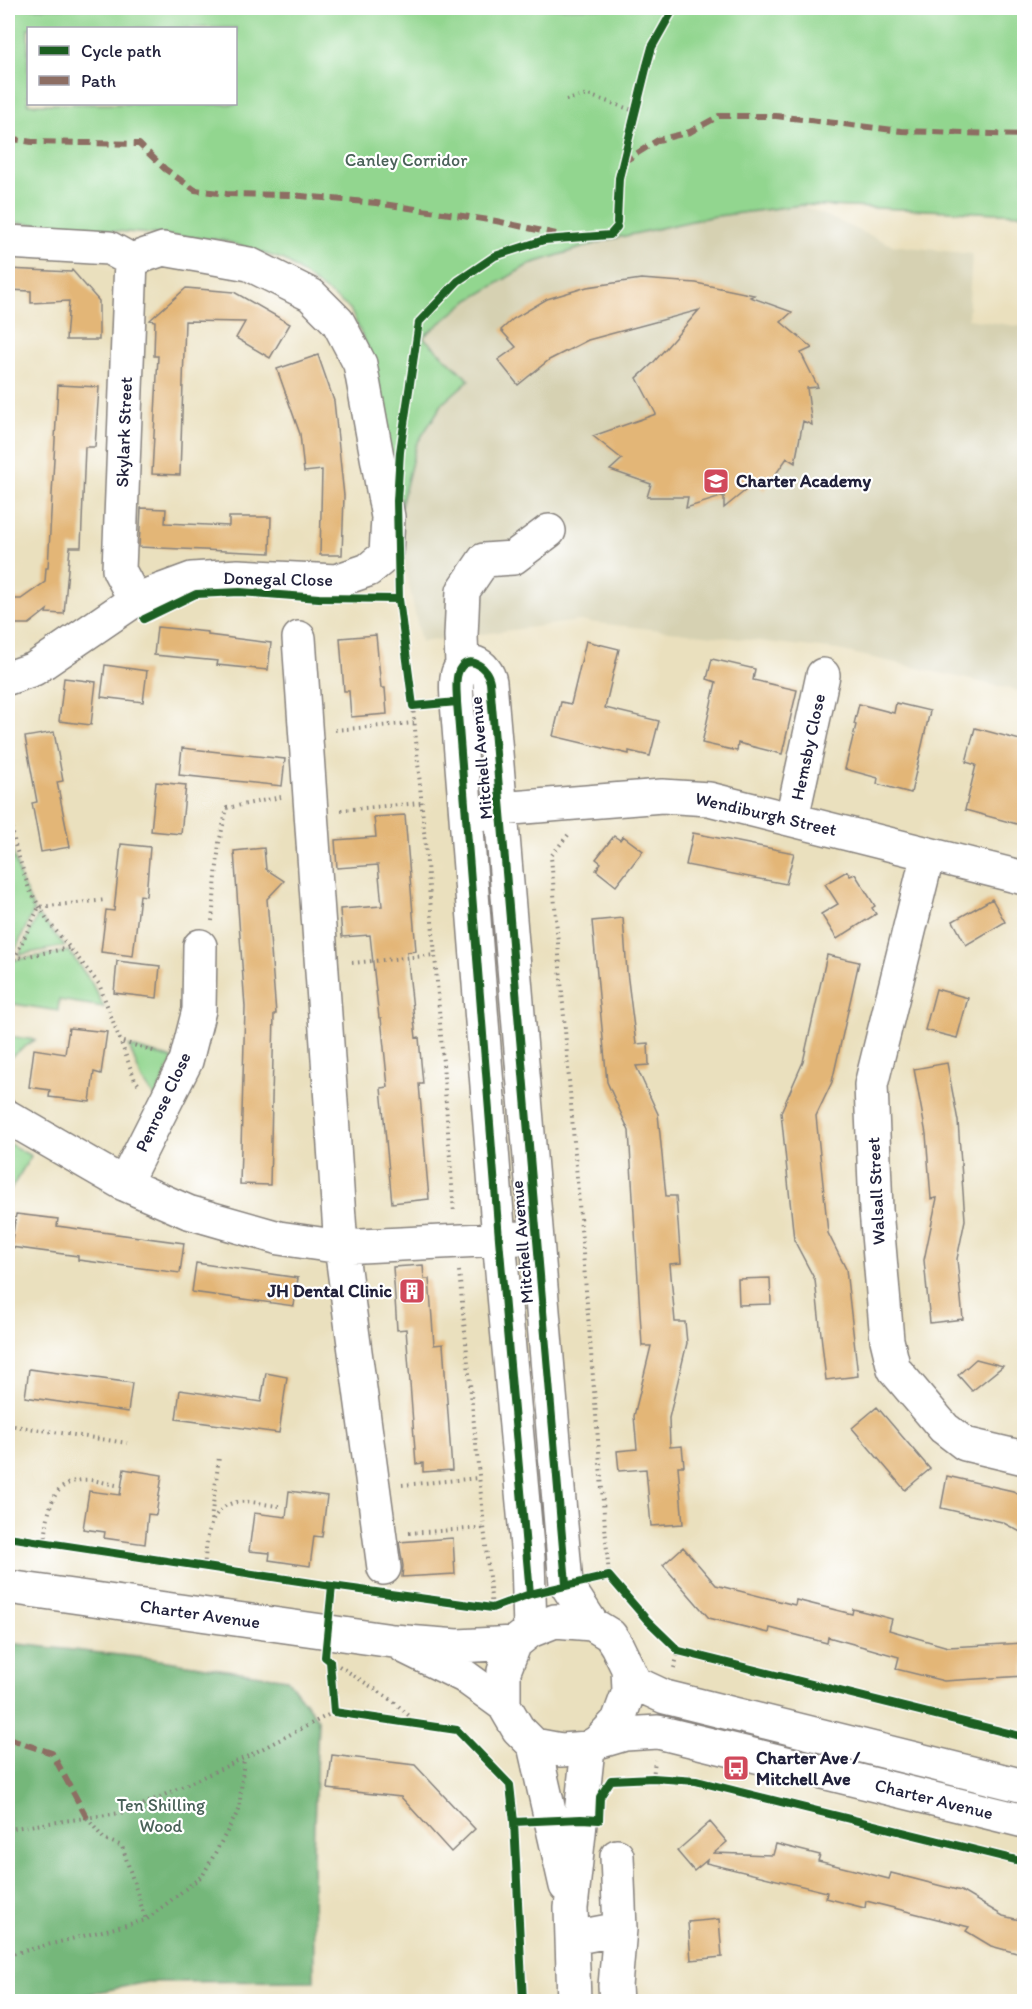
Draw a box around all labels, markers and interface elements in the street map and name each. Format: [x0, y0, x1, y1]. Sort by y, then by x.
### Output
legend [27, 27, 237, 105]
text: Cycle path [81, 40, 162, 62]
text: Path [81, 70, 116, 92]
park label: Canley Corridor [345, 149, 468, 171]
street label: Skylark Street [111, 376, 137, 488]
school or university icon: Charter Academy [701, 466, 731, 496]
place label: Charter Academy [736, 470, 872, 492]
street label: Donegal Close [223, 567, 333, 591]
street label: Hemsby Close [786, 692, 830, 802]
street label: Mitchell Avenue [465, 696, 497, 820]
street label: Wendiburgh Street [693, 787, 839, 841]
street label: Penrose Close [130, 1049, 196, 1155]
street label: Walsall Street [862, 1136, 890, 1246]
street label: Mitchell Avenue [506, 1180, 538, 1304]
building icon: JH Dental Clinic [397, 1276, 427, 1306]
place label: JH Dental Clinic [266, 1280, 393, 1302]
street label: Charter Avenue [138, 1595, 262, 1633]
place label: Charter Ave / Mitchell Ave [756, 1747, 861, 1790]
bus stop icon: Charter Ave / Mitchell Ave [721, 1753, 751, 1783]
street label: Charter Avenue [873, 1774, 995, 1824]
park label: Ten Shilling Wood [117, 1794, 206, 1837]

